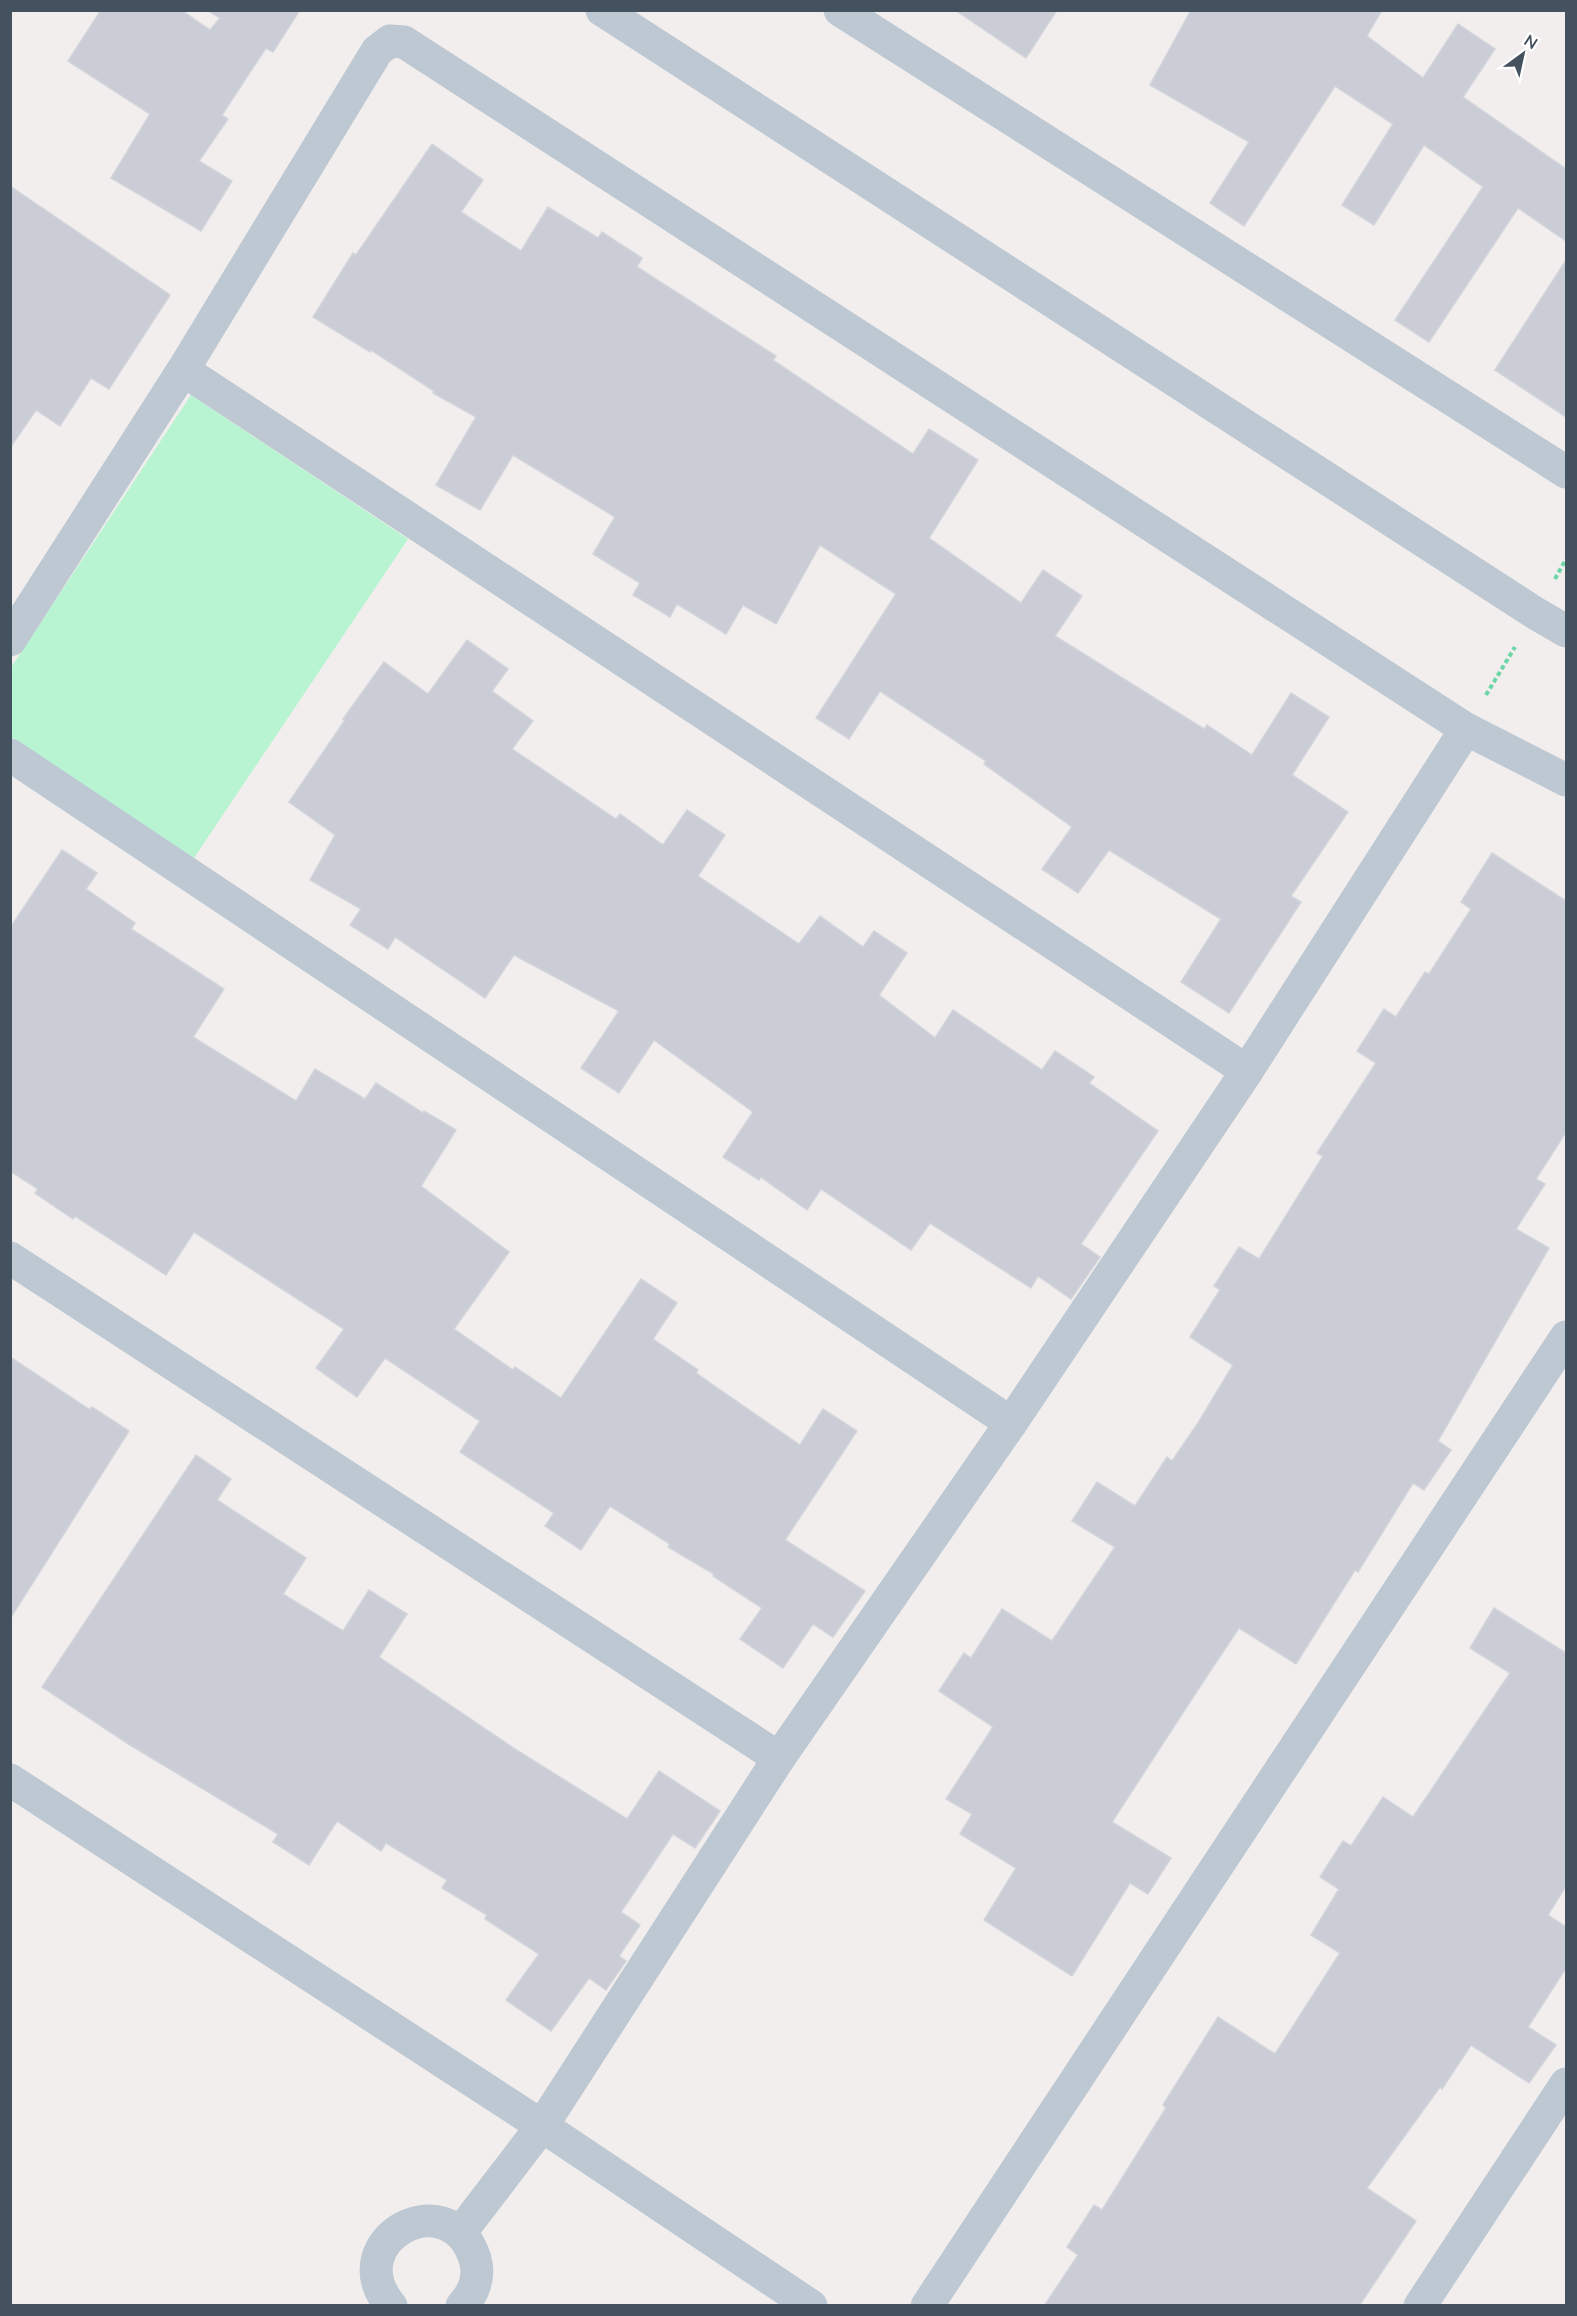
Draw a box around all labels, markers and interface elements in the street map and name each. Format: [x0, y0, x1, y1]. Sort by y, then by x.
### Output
north arrow [1493, 24, 1553, 84]
text: N [1521, 30, 1542, 53]

